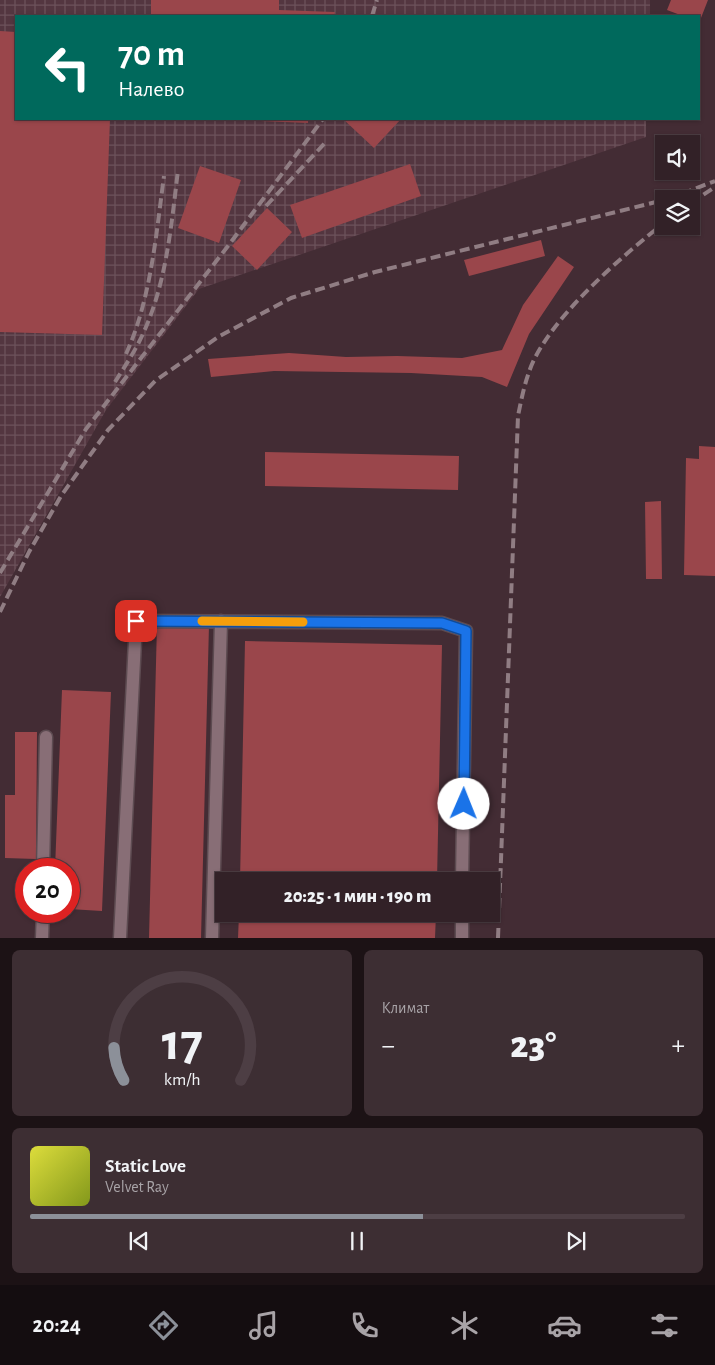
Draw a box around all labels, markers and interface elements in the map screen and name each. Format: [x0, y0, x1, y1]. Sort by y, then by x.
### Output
icon: left [35, 35, 100, 100]
text: 70 m [118, 37, 185, 72]
text: Налево [118, 78, 184, 100]
map controls [655, 135, 700, 235]
button: sound [655, 135, 700, 180]
button: layers [655, 190, 700, 235]
pin [115, 600, 157, 642]
icon: arrive [122, 607, 150, 635]
position arrow [437, 777, 489, 829]
speed limit sign: 20 [15, 858, 80, 923]
text: 20:25 · 1 мин · 190 m [284, 887, 431, 906]
text: Климат [382, 1000, 429, 1016]
text: 17 [161, 1017, 202, 1069]
text: 23° [510, 1027, 556, 1065]
text: − [382, 1032, 395, 1060]
text: + [672, 1032, 685, 1060]
text: km/h [163, 1071, 200, 1089]
text: Static Love [105, 1157, 186, 1176]
text: Velvet Ray [105, 1179, 169, 1195]
icon: previous [125, 1227, 153, 1255]
icon: pause [343, 1227, 371, 1255]
icon: next [562, 1227, 590, 1255]
icon: directions [146, 1308, 181, 1343]
icon: music [246, 1308, 281, 1343]
icon: phone [347, 1308, 382, 1343]
icon: climate [447, 1308, 482, 1343]
icon: car [547, 1308, 582, 1343]
icon: filters [647, 1308, 682, 1343]
text: 20:24 [33, 1314, 81, 1336]

